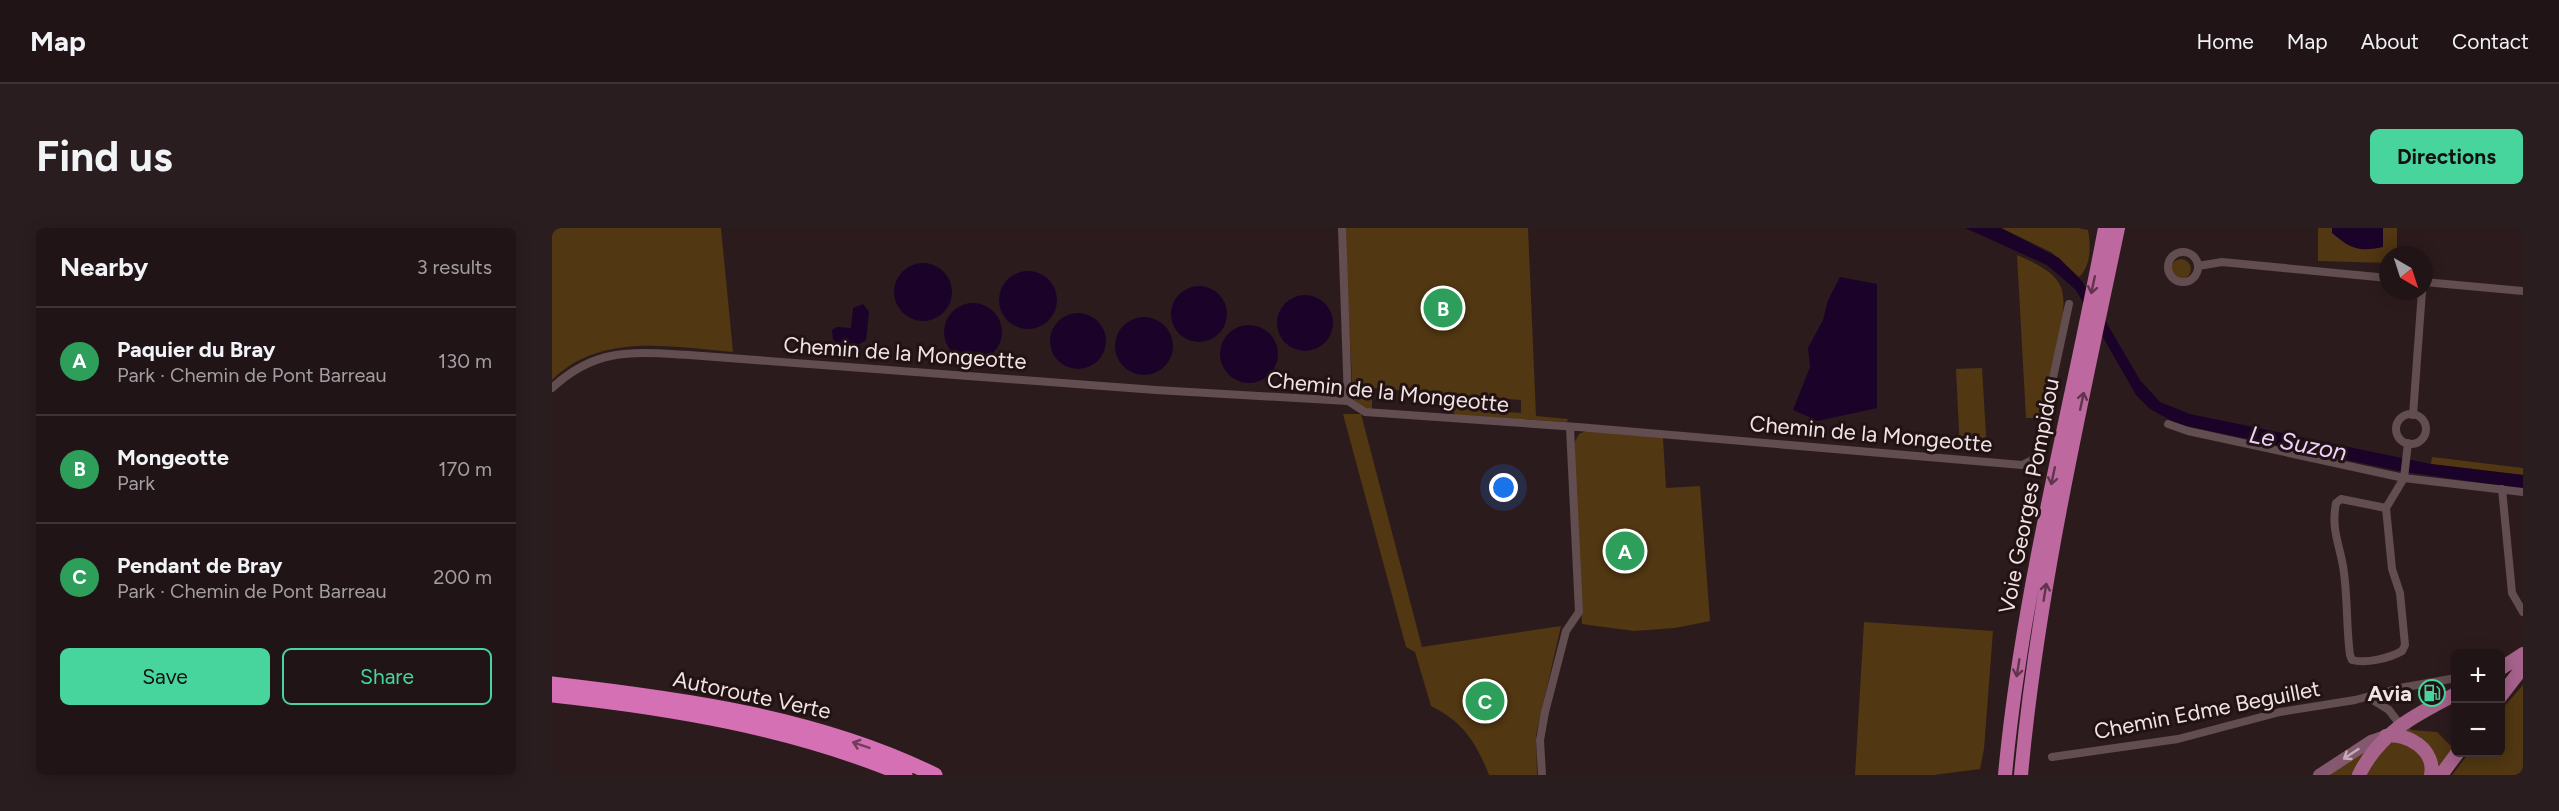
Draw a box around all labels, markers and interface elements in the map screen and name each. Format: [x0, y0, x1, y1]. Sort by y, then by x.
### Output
text: Map [30, 24, 86, 58]
text: Home [2197, 29, 2254, 54]
text: Map [2287, 29, 2328, 54]
text: About [2361, 29, 2419, 54]
text: Contact [2452, 29, 2529, 54]
button: Directions [2370, 129, 2523, 184]
text: Find us [36, 131, 173, 182]
north arrow [2379, 246, 2433, 300]
text: Nearby [60, 251, 148, 283]
text: 3 results [417, 255, 492, 279]
one-way arrow [2087, 275, 2098, 295]
pin: B [1424, 286, 1462, 331]
street label: Chemin de la Mongeotte [783, 331, 1027, 375]
text: Paquier du Bray [117, 336, 276, 363]
text: A [72, 349, 87, 373]
text: 130 m [438, 349, 492, 373]
text: Park · Chemin de Pont Barreau [117, 363, 387, 387]
street label: Chemin de la Mongeotte [1266, 366, 1510, 418]
street label: Voie Georges Pompidou [1993, 376, 2065, 616]
one-way arrow [2077, 391, 2088, 411]
street label: Chemin de la Mongeotte [1749, 410, 1993, 458]
water label: Le Suzon [2247, 419, 2349, 467]
text: Mongeotte [117, 444, 229, 471]
text: B [73, 457, 86, 481]
text: 170 m [438, 457, 492, 481]
one-way arrow [2047, 466, 2058, 486]
text: Park [117, 471, 155, 495]
your location [1489, 473, 1518, 502]
pin: A [1606, 528, 1644, 574]
text: Pendant de Bray [117, 552, 283, 579]
text: C [72, 565, 87, 589]
text: 200 m [433, 565, 492, 589]
text: Park · Chemin de Pont Barreau [117, 579, 387, 603]
one-way arrow [2040, 583, 2051, 603]
button: Save [60, 648, 270, 705]
button: Share [282, 648, 492, 705]
map controls [2451, 649, 2505, 757]
button: + [2451, 649, 2505, 703]
one-way arrow [2012, 658, 2023, 677]
street label: Autoroute Verte [671, 665, 833, 725]
street label: Chemin Edme Beguillet [2092, 675, 2322, 745]
pin: C [1466, 678, 1504, 724]
fuel station icon: Avia [2417, 678, 2447, 708]
place label: Avia [2367, 680, 2412, 707]
button: − [2451, 703, 2505, 757]
one-way arrow [853, 739, 871, 750]
one-way arrow [2343, 748, 2360, 761]

